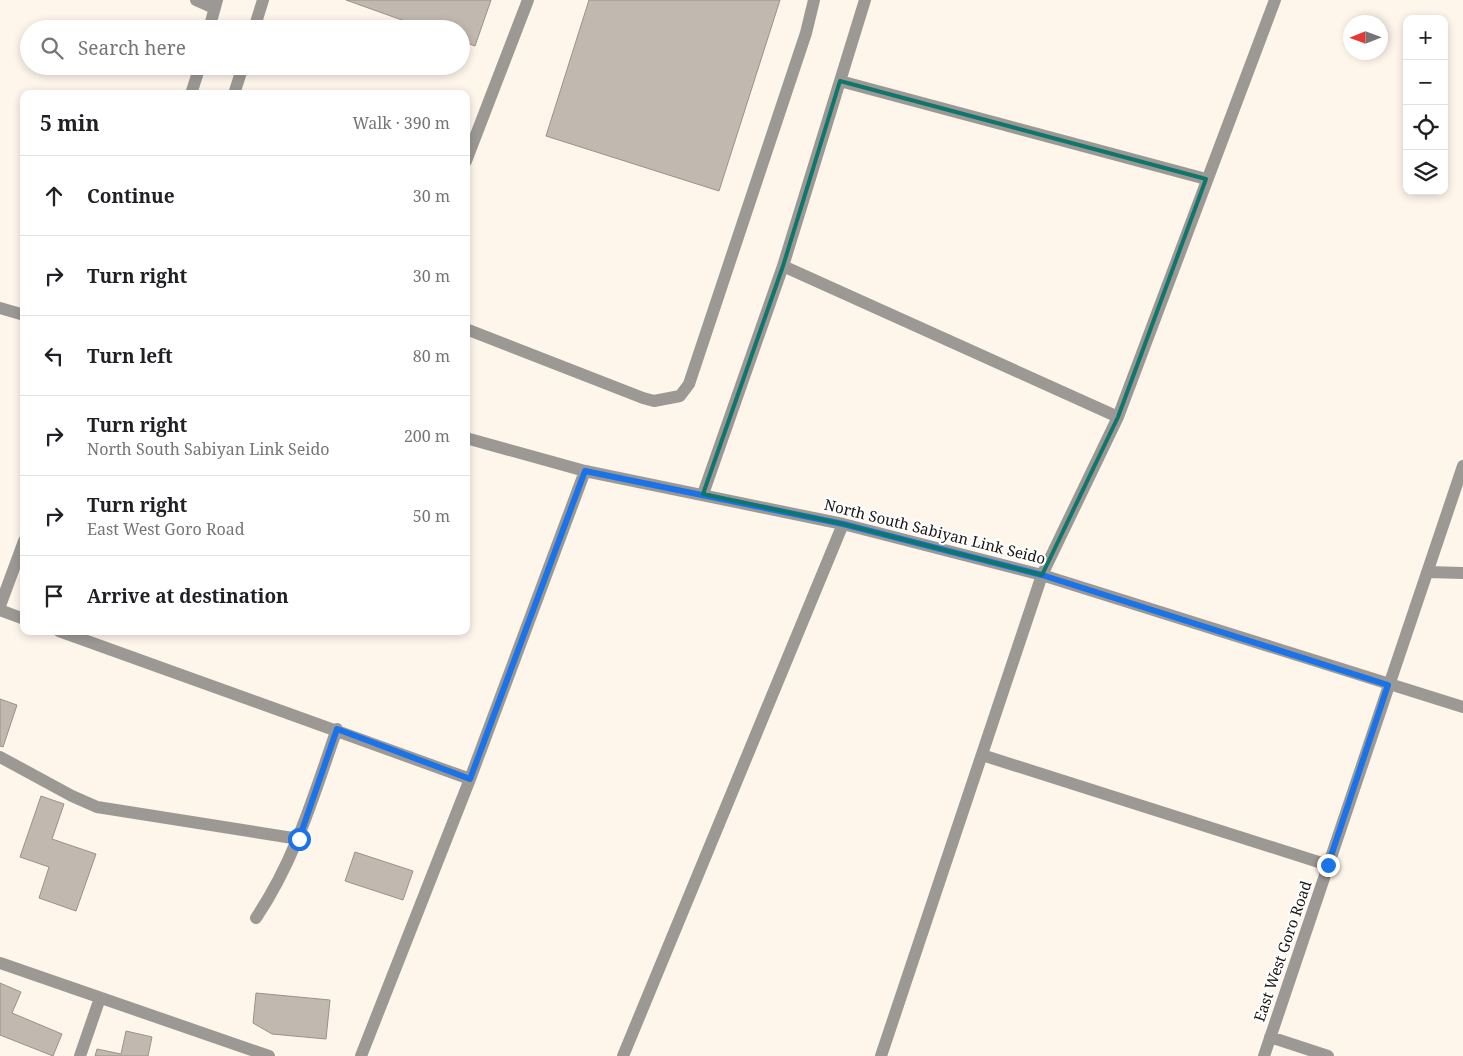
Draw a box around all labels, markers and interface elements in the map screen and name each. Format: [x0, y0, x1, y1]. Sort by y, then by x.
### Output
north arrow [1343, 15, 1388, 60]
map controls [1403, 15, 1448, 195]
button: + [1403, 15, 1448, 60]
search box [20, 20, 470, 75]
icon: search [38, 34, 66, 62]
text: Search here [78, 35, 186, 61]
button: − [1403, 60, 1448, 105]
button: locate [1403, 105, 1448, 150]
text: 5 min [40, 109, 99, 137]
text: Walk · 390 m [353, 112, 450, 134]
button: layers [1403, 150, 1448, 195]
icon: ahead [40, 182, 68, 210]
text: Continue [87, 183, 175, 209]
text: 30 m [413, 185, 450, 207]
icon: right [40, 262, 68, 290]
text: Turn right [87, 263, 187, 289]
text: 30 m [413, 265, 450, 287]
icon: left [40, 342, 68, 370]
text: Turn left [87, 343, 173, 369]
text: 80 m [413, 345, 450, 367]
text: Turn right [87, 412, 187, 438]
icon: right [40, 422, 68, 450]
text: 200 m [404, 425, 450, 447]
text: North South Sabiyan Link Seido [87, 438, 330, 460]
text: Turn right [87, 492, 187, 518]
street label: North South Sabiyan Link Seido [822, 494, 1048, 568]
icon: right [40, 502, 68, 530]
text: 50 m [413, 505, 450, 527]
text: East West Goro Road [87, 518, 245, 540]
icon: arrive [40, 582, 68, 610]
text: Arrive at destination [87, 583, 289, 609]
route start [288, 828, 311, 851]
route end [1317, 854, 1340, 877]
street label: East West Goro Road [1249, 878, 1315, 1024]

